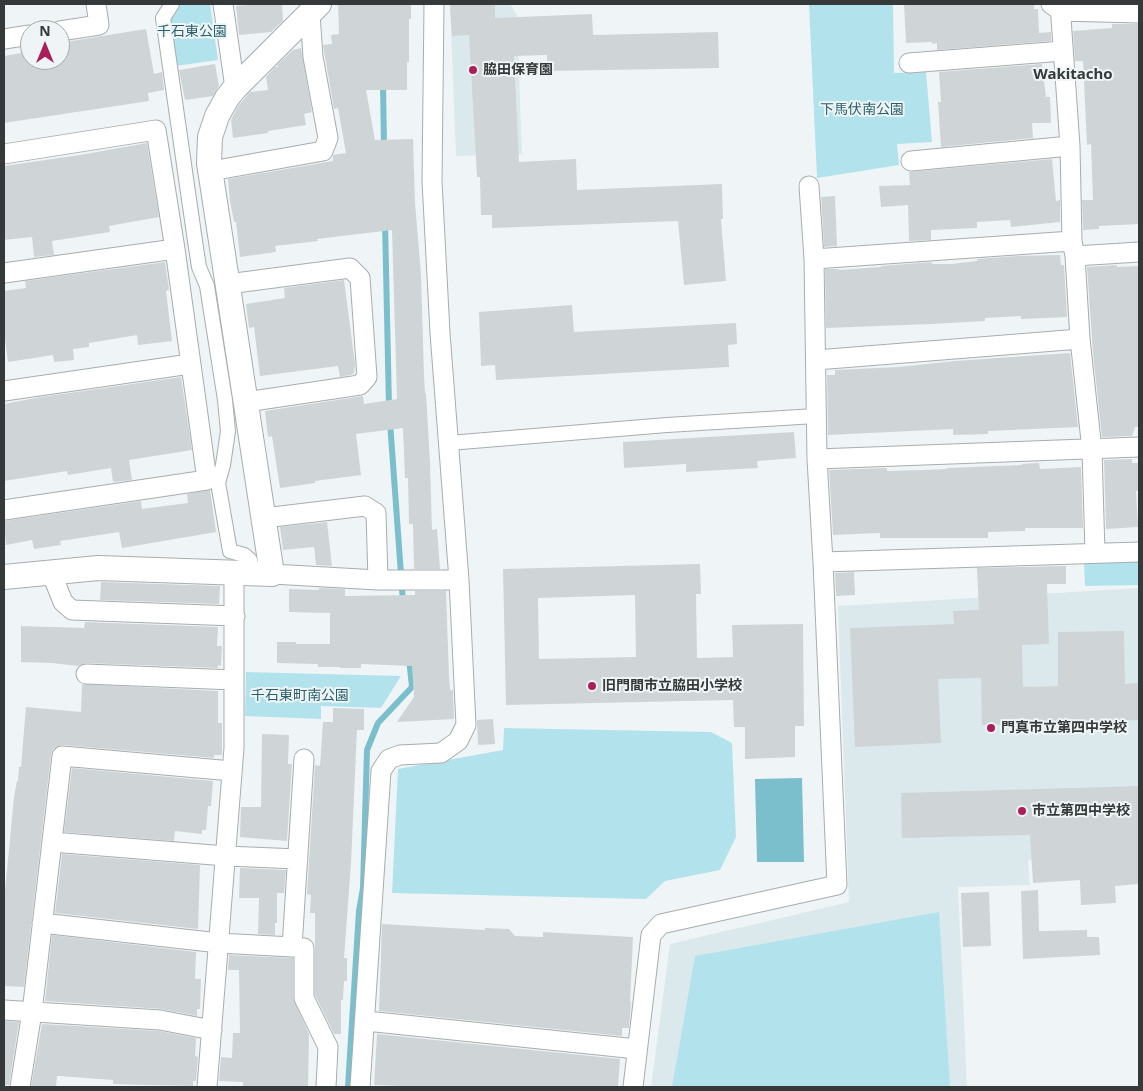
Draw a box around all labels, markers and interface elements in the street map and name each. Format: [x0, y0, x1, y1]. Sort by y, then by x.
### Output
north arrow [20, 20, 70, 70]
text: N [39, 21, 51, 40]
park label: 千石東公園 [157, 24, 227, 40]
place label: 脇田保育園 [483, 62, 553, 78]
marker: 脇田保育園 [467, 64, 479, 76]
district label: Wakitacho [1033, 66, 1113, 84]
park label: 下馬伏南公園 [820, 102, 904, 118]
place label: 旧門間市立脇田小学校 [602, 678, 742, 694]
marker: 旧門間市立脇田小学校 [586, 680, 598, 692]
park label: 千石東町南公園 [251, 688, 349, 704]
place label: 門真市立第四中学校 [1001, 720, 1127, 736]
marker: 門真市立第四中学校 [985, 722, 997, 734]
place label: 市立第四中学校 [1032, 803, 1130, 819]
marker: 市立第四中学校 [1016, 805, 1028, 817]

